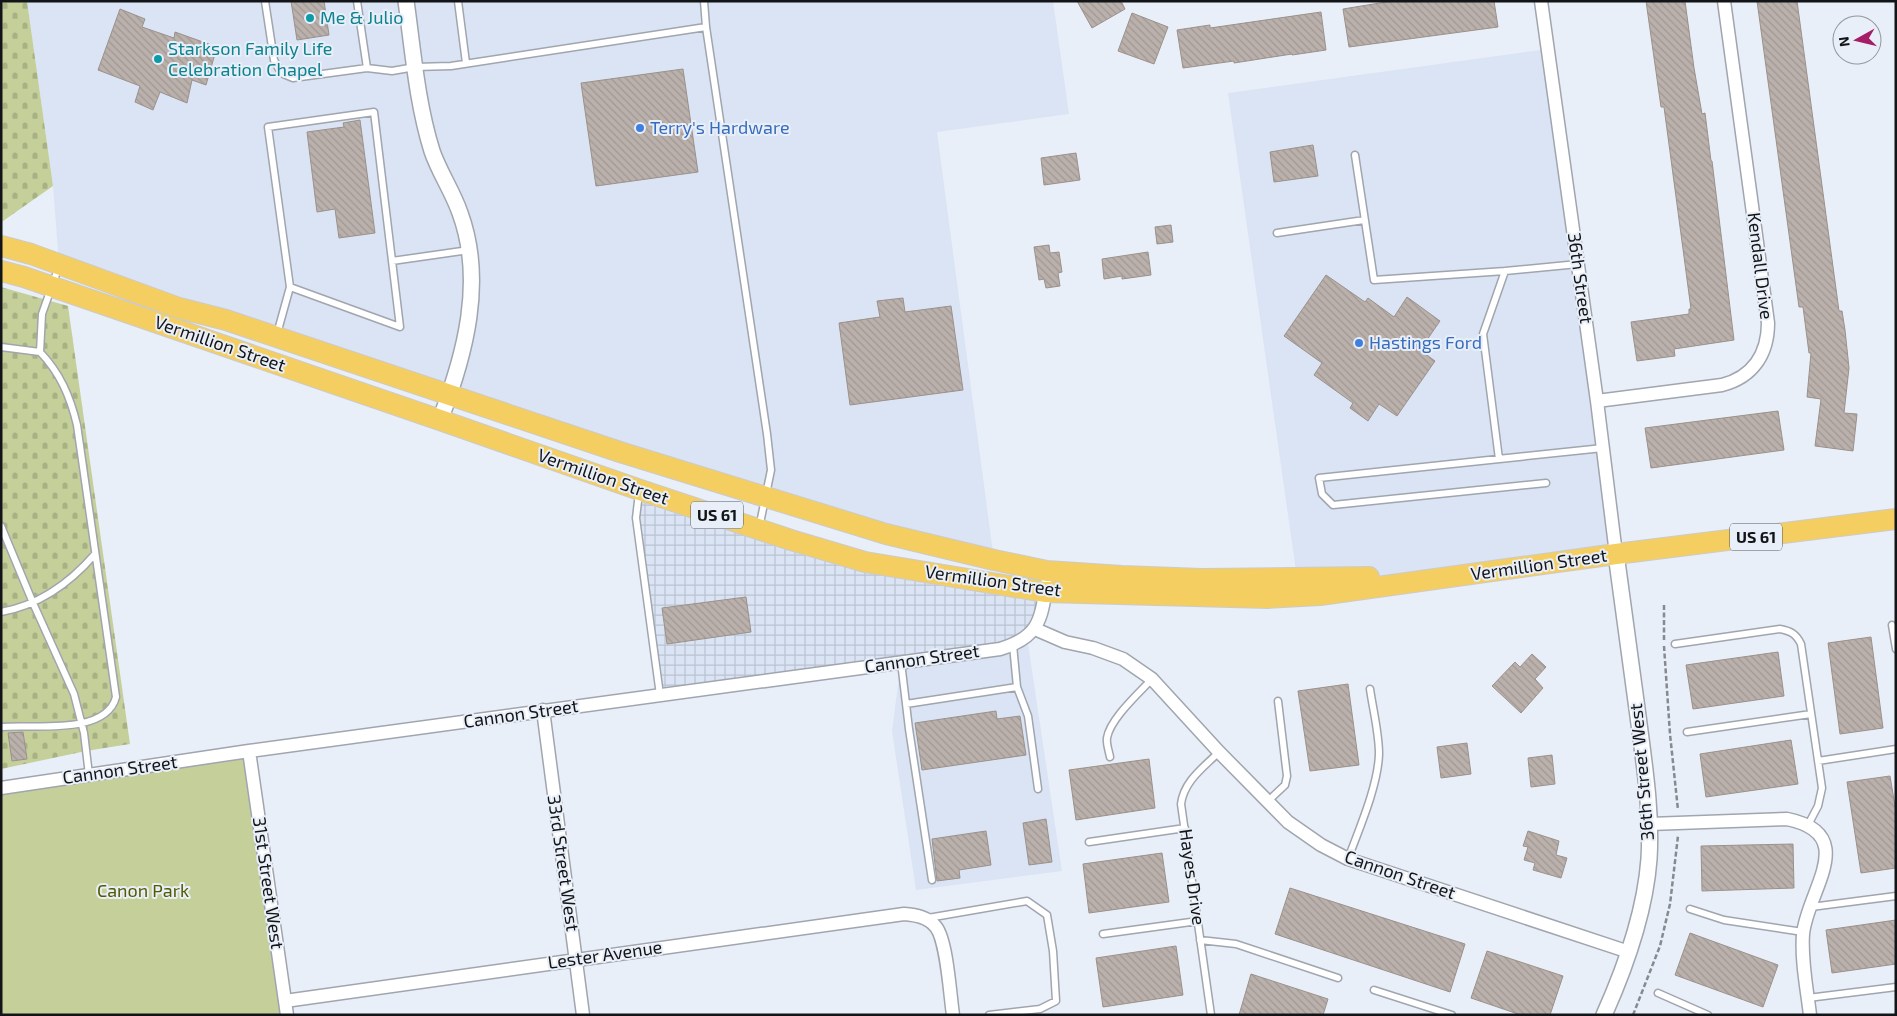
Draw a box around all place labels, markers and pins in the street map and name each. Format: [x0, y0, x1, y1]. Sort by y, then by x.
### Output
place label: Me & Julio [320, 6, 403, 28]
marker: Me & Julio [304, 12, 316, 24]
place label: Starkson Family Life Celebration Chapel [168, 37, 333, 80]
marker: Starkson Family Life Celebration Chapel [152, 53, 164, 65]
place label: Terry's Hardware [650, 116, 790, 138]
marker: Terry's Hardware [634, 122, 646, 134]
place label: Hastings Ford [1369, 331, 1482, 353]
marker: Hastings Ford [1353, 337, 1365, 349]

